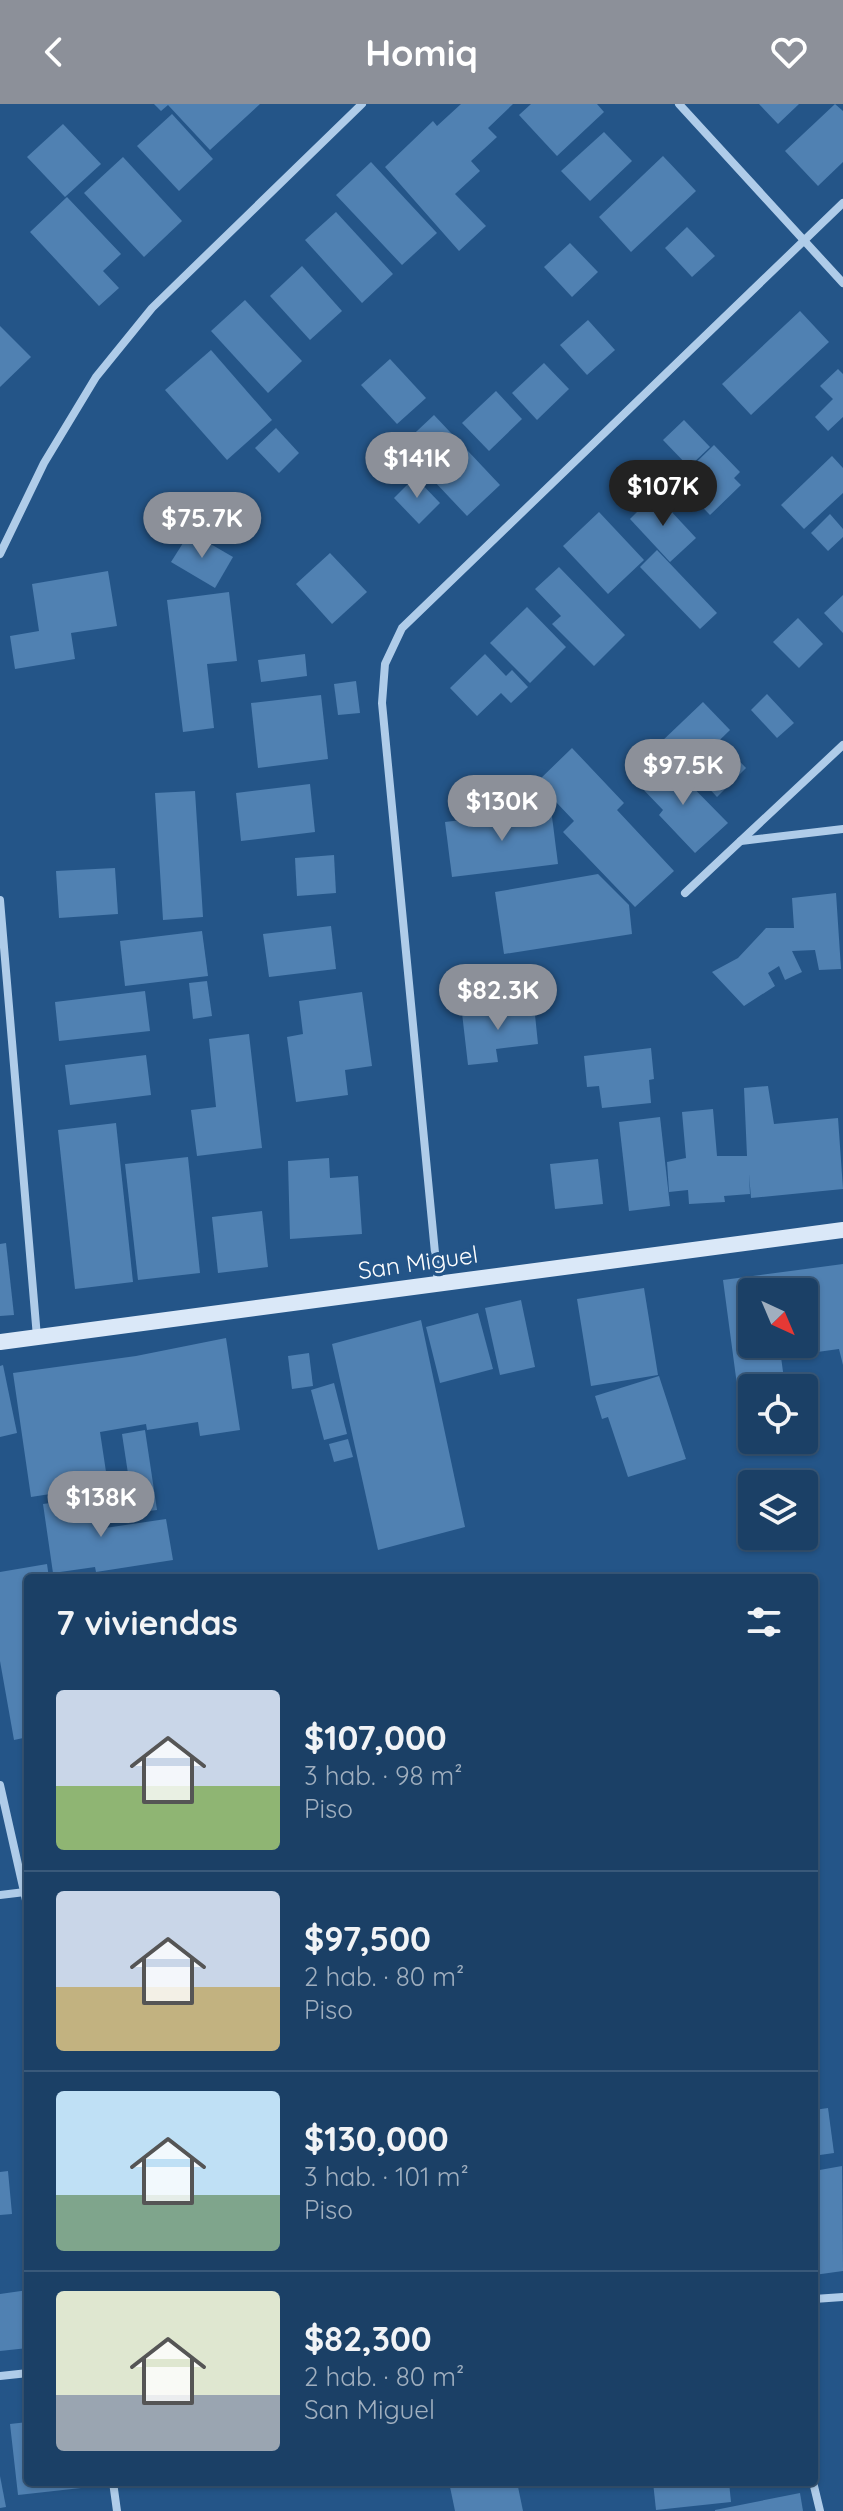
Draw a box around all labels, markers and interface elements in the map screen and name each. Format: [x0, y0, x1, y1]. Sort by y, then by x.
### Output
icon: back [32, 30, 76, 74]
text: Homiq [365, 30, 478, 75]
icon: heart [767, 30, 811, 74]
pin: $141K [361, 432, 473, 500]
text: $141K [383, 441, 451, 474]
pin: $107K [607, 460, 719, 528]
text: $107K [627, 469, 699, 502]
pin: $75.7K [137, 492, 267, 560]
text: $75.7K [161, 501, 243, 534]
pin: $97.5K [618, 739, 748, 807]
text: $97.5K [643, 748, 723, 781]
pin: $130K [446, 775, 558, 843]
text: $130K [466, 784, 538, 817]
pin: $82.3K [433, 964, 563, 1032]
text: $82.3K [457, 973, 539, 1006]
street label: San Miguel [356, 1239, 480, 1285]
north arrow [738, 1278, 818, 1358]
map controls [738, 1278, 818, 1550]
button: locate [738, 1374, 818, 1454]
button: layers [738, 1470, 818, 1550]
pin: $138K [45, 1471, 157, 1539]
text: $138K [66, 1480, 136, 1513]
icon: filters [742, 1600, 786, 1644]
text: 7 viviendas [56, 1601, 238, 1644]
text: $107,000 [304, 1716, 447, 1759]
icon: home [120, 1722, 216, 1818]
text: 3 hab. · 98 m² [304, 1759, 463, 1792]
text: Piso [304, 1792, 353, 1825]
text: $97,500 [304, 1917, 431, 1960]
icon: home [120, 1923, 216, 2019]
text: 2 hab. · 80 m² [304, 1960, 464, 1993]
text: Piso [304, 1993, 353, 2026]
text: $130,000 [304, 2117, 449, 2160]
icon: home [120, 2123, 216, 2219]
text: 3 hab. · 101 m² [304, 2160, 469, 2193]
text: Piso [304, 2193, 353, 2226]
text: $82,300 [304, 2317, 432, 2360]
icon: home [120, 2323, 216, 2419]
text: 2 hab. · 80 m² [304, 2360, 464, 2393]
text: San Miguel [304, 2393, 435, 2426]

